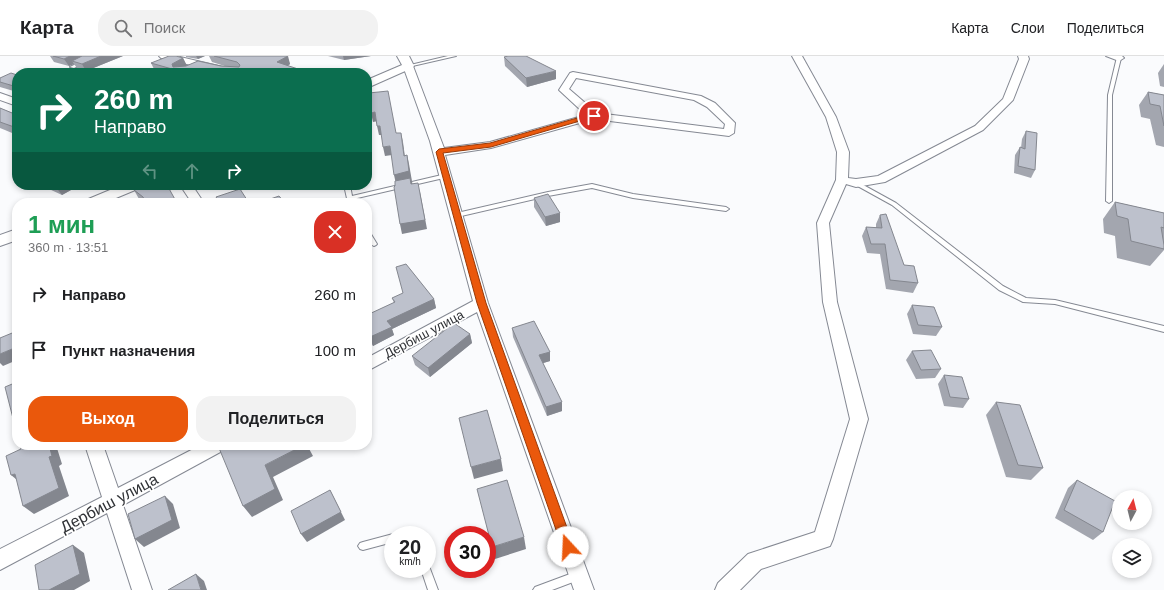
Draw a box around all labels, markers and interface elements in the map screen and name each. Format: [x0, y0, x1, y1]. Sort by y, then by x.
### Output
search box [98, 10, 378, 46]
text: Карта [20, 17, 74, 38]
icon: search [112, 17, 134, 39]
text: Поиск [144, 19, 185, 36]
text: Карта [951, 20, 989, 36]
text: Слои [1011, 20, 1045, 36]
text: Поделиться [1067, 20, 1144, 36]
icon: right [28, 84, 80, 136]
text: 260 m [94, 84, 173, 115]
pin [577, 99, 611, 133]
icon: arrive [583, 105, 605, 127]
text: Направо [94, 117, 166, 137]
icon: left [139, 160, 161, 182]
icon: ahead [181, 160, 203, 182]
icon: right [223, 160, 245, 182]
text: 1 мин [28, 211, 95, 238]
button: close [314, 211, 356, 253]
text: 360 m · 13:51 [28, 240, 108, 255]
icon: right [28, 283, 50, 305]
text: Направо [62, 286, 126, 303]
text: 260 m [314, 286, 356, 303]
street label: Дербиш улица [382, 306, 467, 361]
icon: arrive [28, 339, 50, 361]
text: Пункт назначения [62, 342, 195, 359]
text: 100 m [314, 342, 356, 359]
button: Выход [28, 396, 188, 442]
button: Поделиться [196, 396, 356, 442]
street label: Дербиш улица [57, 470, 161, 536]
north arrow [1112, 490, 1152, 530]
map controls [1112, 490, 1152, 578]
speed limit sign: 30 [444, 526, 496, 578]
position arrow [547, 526, 589, 568]
text: 20 [399, 536, 421, 558]
button: layers [1112, 538, 1152, 578]
text: km/h [399, 556, 421, 567]

